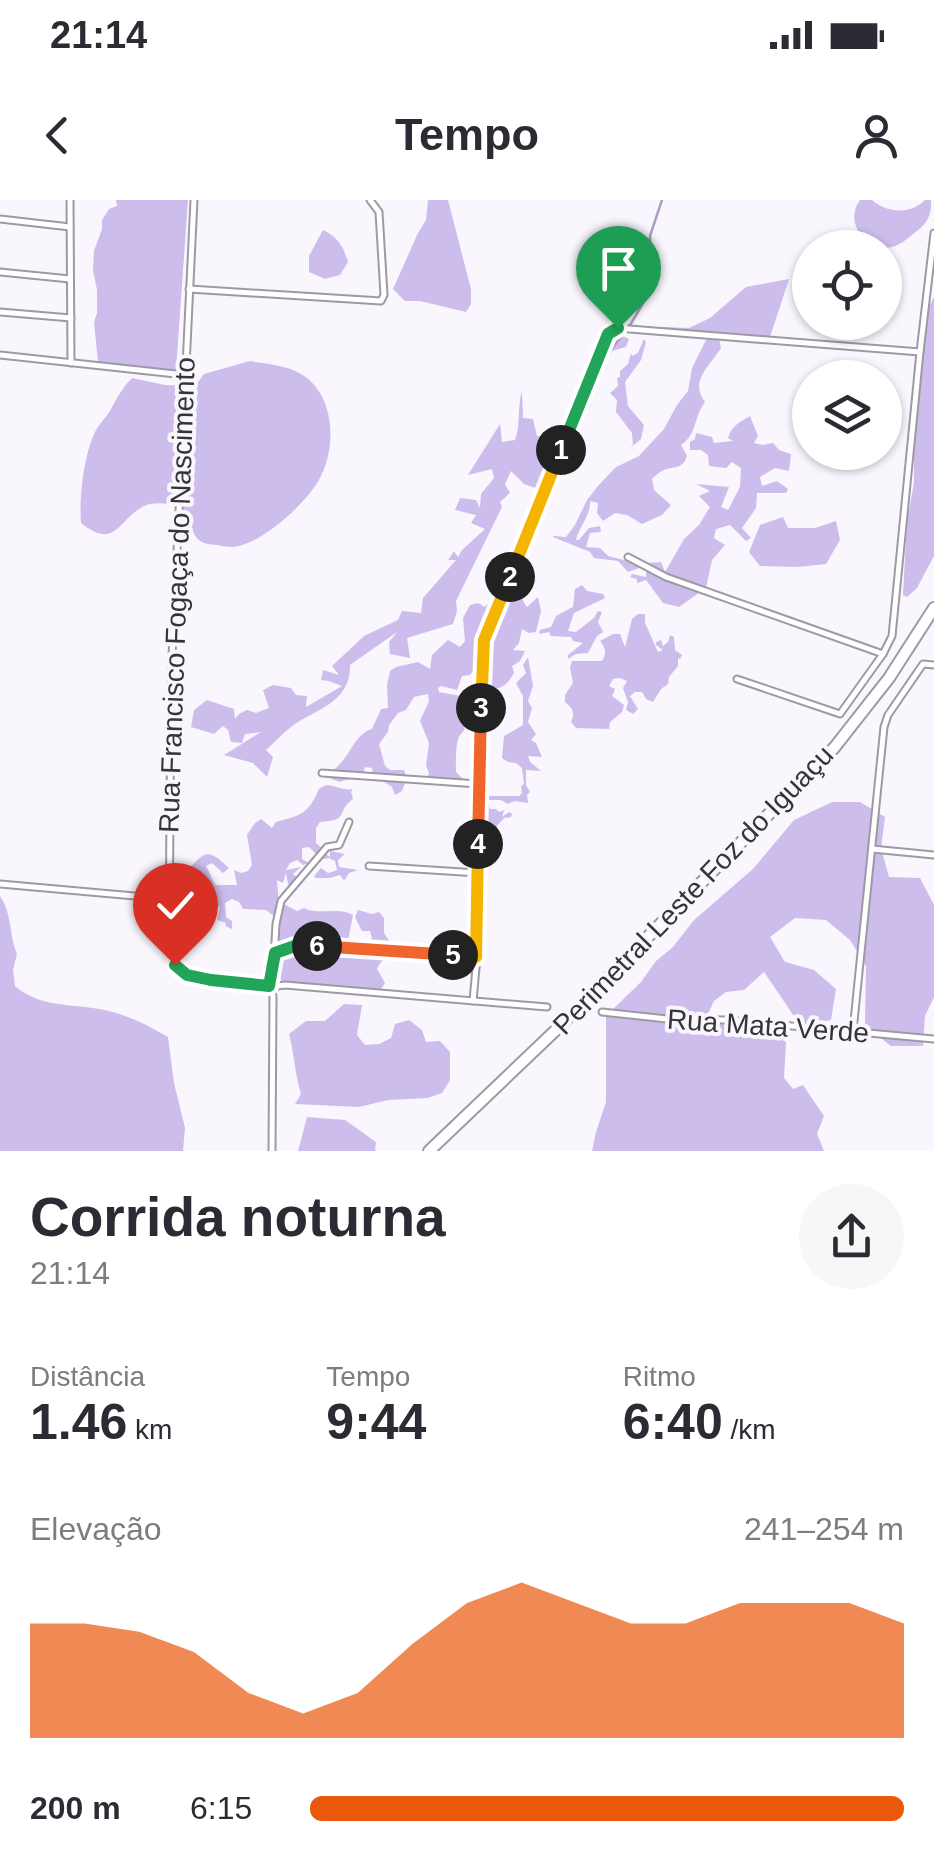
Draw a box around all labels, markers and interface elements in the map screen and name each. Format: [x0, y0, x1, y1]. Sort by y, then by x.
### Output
text: 21:14 [50, 14, 147, 56]
icon: back [30, 108, 85, 163]
icon: person [849, 108, 904, 163]
text: Tempo [395, 109, 539, 160]
pin [576, 226, 661, 329]
map controls [792, 230, 902, 470]
button: locate [792, 230, 902, 340]
icon: arrive [591, 241, 646, 296]
street label: Rua Francisco Fogaça do Nascimento [153, 356, 201, 834]
button: layers [792, 360, 902, 470]
pin: 1 [536, 425, 586, 475]
text: 1 [553, 434, 569, 465]
pin: 2 [485, 552, 535, 602]
text: 2 [502, 561, 518, 592]
pin: 3 [456, 683, 506, 733]
text: 3 [473, 692, 489, 723]
street label: Perimetral Leste Foz do Iguaçu [547, 739, 839, 1041]
pin: 4 [453, 819, 503, 869]
text: 4 [470, 828, 486, 859]
pin [133, 863, 218, 966]
icon: check [148, 878, 203, 933]
pin: 6 [292, 921, 342, 971]
text: 6 [309, 930, 325, 961]
pin: 5 [428, 930, 478, 980]
text: 5 [445, 939, 461, 970]
street label: Rua Mata Verde [666, 1003, 870, 1049]
button: share [799, 1184, 904, 1289]
text: Corrida noturna [30, 1186, 446, 1248]
text: 21:14 [30, 1255, 110, 1291]
text: Distância [30, 1361, 145, 1392]
text: Tempo [326, 1361, 410, 1392]
text: Ritmo [623, 1361, 696, 1392]
text: 1.46 [30, 1394, 127, 1450]
text: 9:44 [326, 1394, 426, 1450]
text: 6:40 [623, 1394, 723, 1450]
text: km [127, 1414, 172, 1445]
text: /km [723, 1414, 776, 1445]
text: Elevação [30, 1511, 162, 1547]
text: 241–254 m [744, 1511, 904, 1547]
text: 200 m [30, 1790, 121, 1826]
text: 6:15 [190, 1790, 252, 1826]

